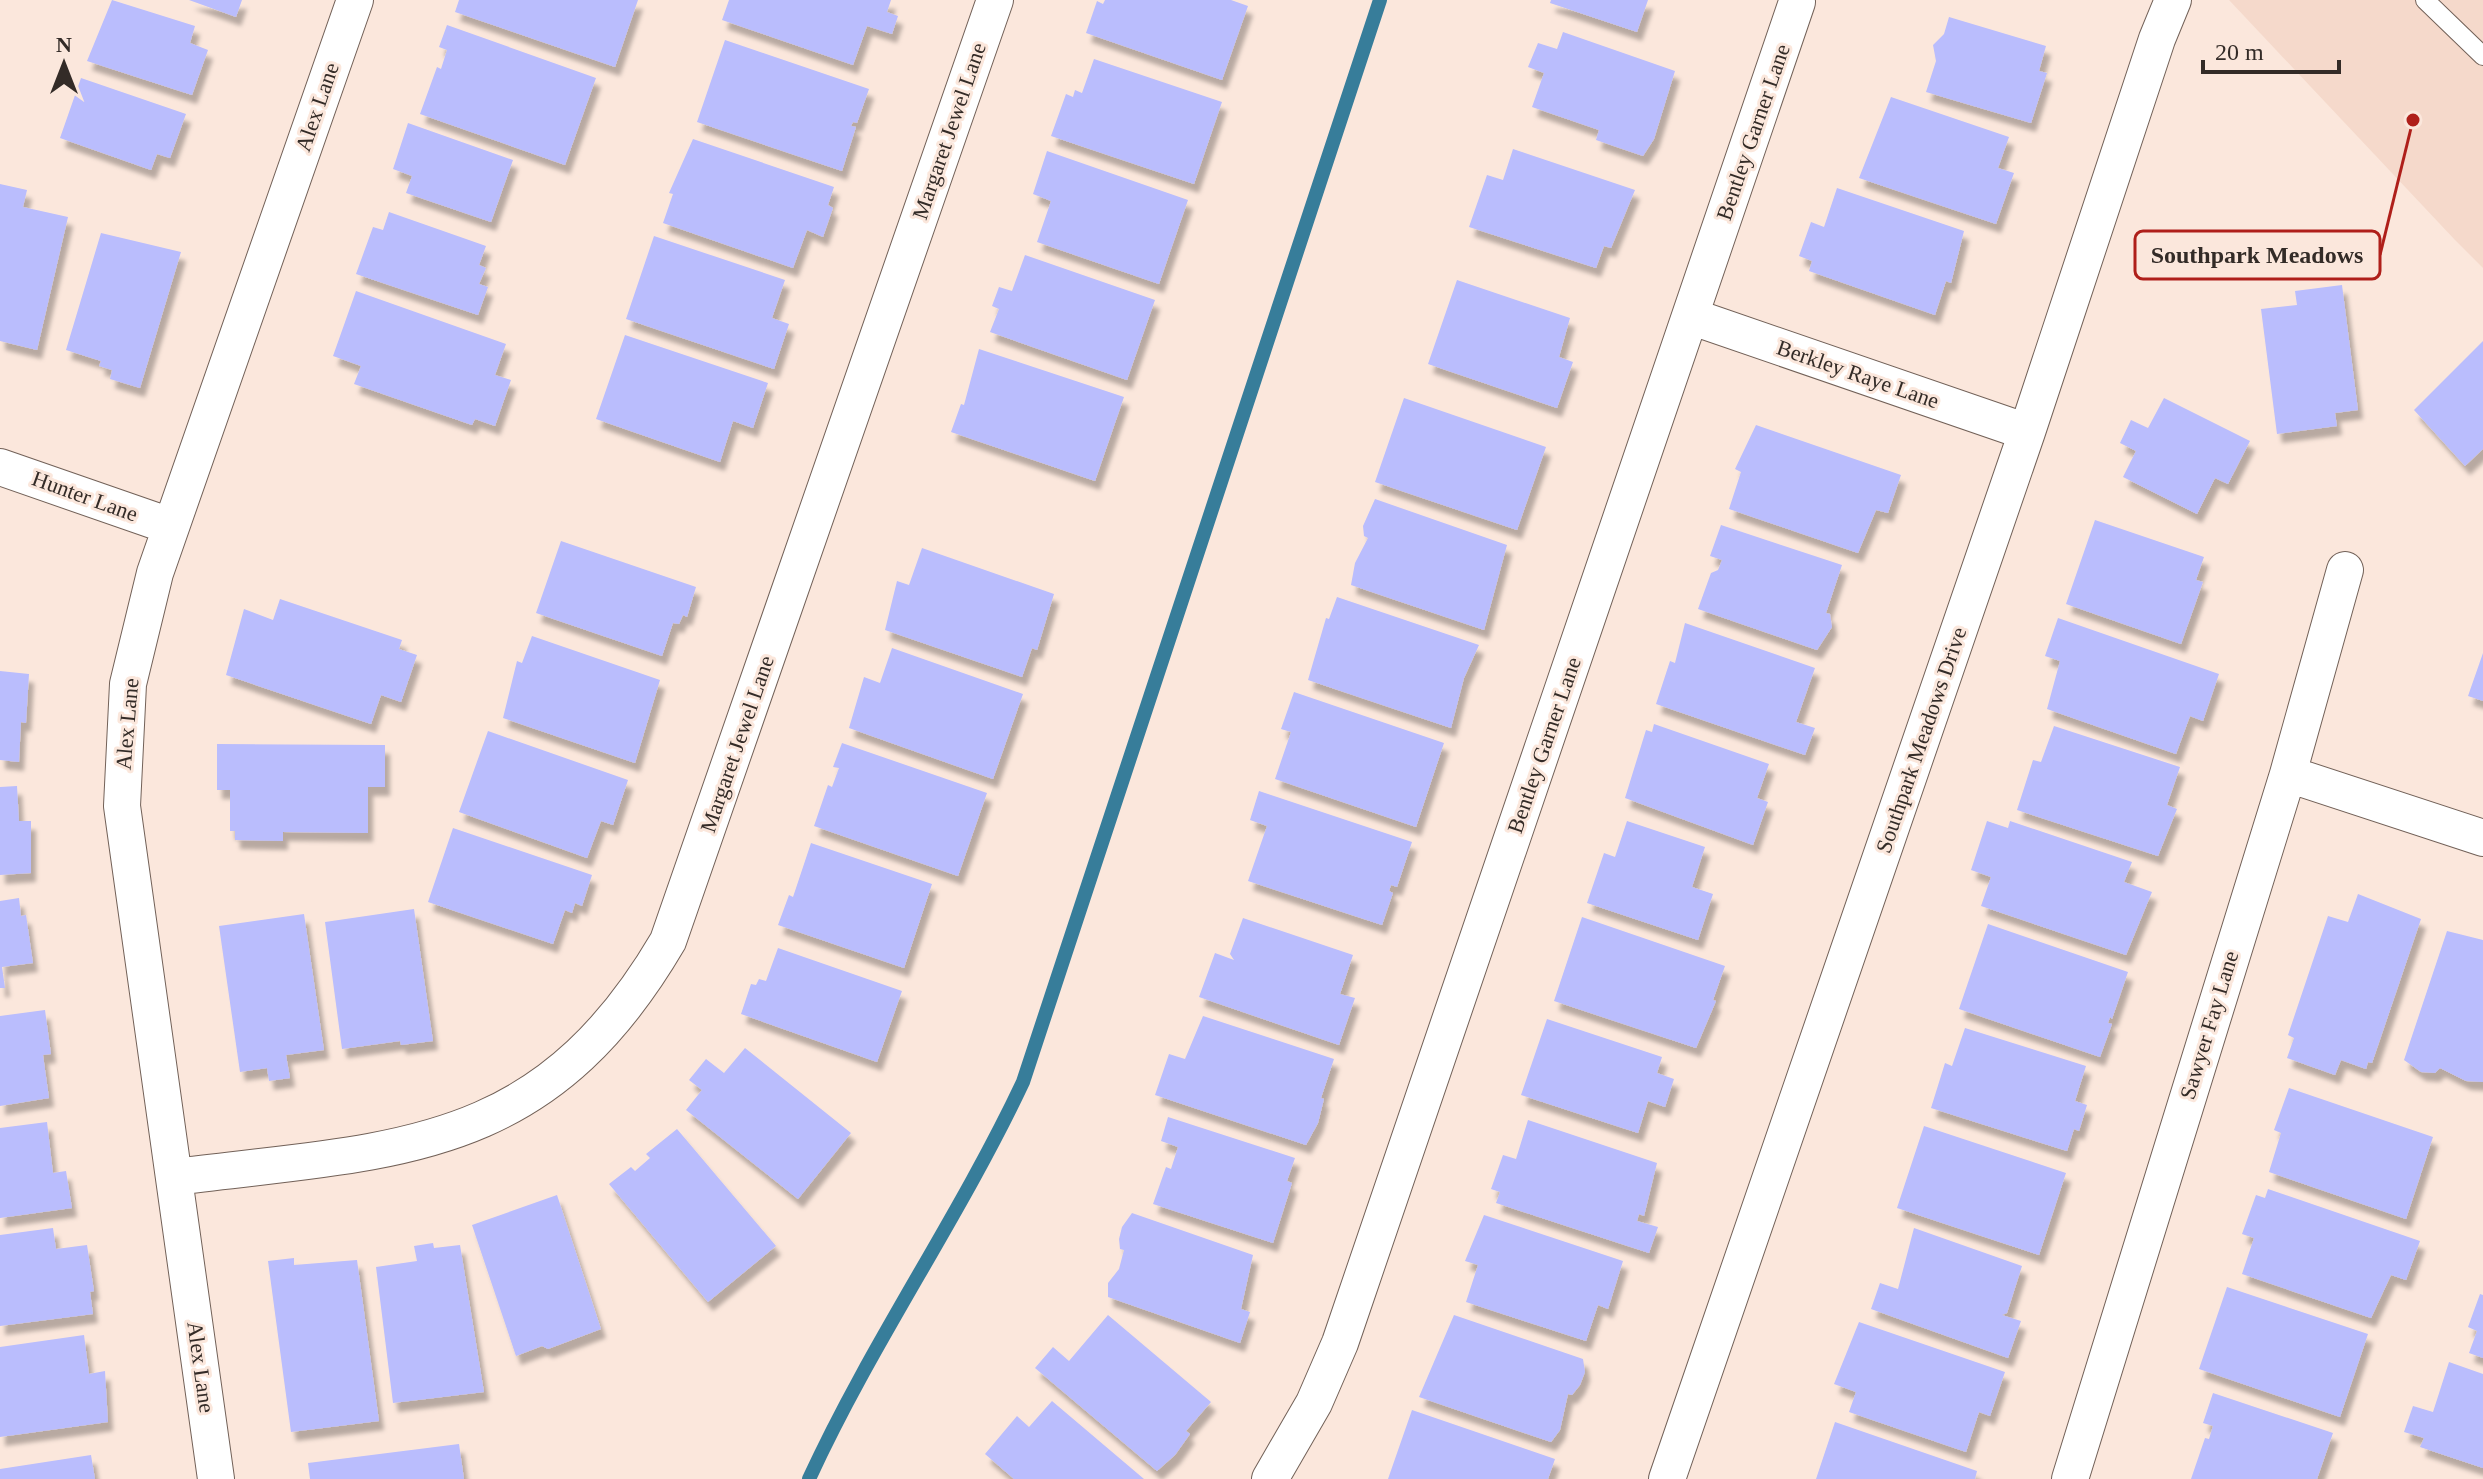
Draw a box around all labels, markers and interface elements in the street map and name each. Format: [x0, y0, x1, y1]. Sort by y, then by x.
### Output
north arrow [24, 24, 104, 104]
scale bar [2203, 24, 2339, 74]
text: N [56, 32, 72, 57]
street label: Margaret Jewel Lane [907, 39, 991, 223]
text: 20 m [2215, 39, 2264, 65]
street label: Bentley Garner Lane [1711, 41, 1795, 223]
street label: Alex Lane [290, 59, 344, 155]
callout: Southpark Meadows [2135, 231, 2380, 279]
text: Southpark Meadows [2151, 242, 2363, 268]
street label: Berkley Raye Lane [1774, 335, 1942, 413]
street label: Hunter Lane [29, 465, 141, 527]
street label: Southpark Meadows Drive [1871, 624, 1971, 856]
street label: Margaret Jewel Lane [695, 652, 779, 836]
street label: Bentley Garner Lane [1502, 654, 1586, 836]
street label: Alex Lane [111, 677, 143, 771]
street label: Sawyer Fay Lane [2175, 948, 2243, 1102]
street label: Alex Lane [182, 1320, 220, 1414]

